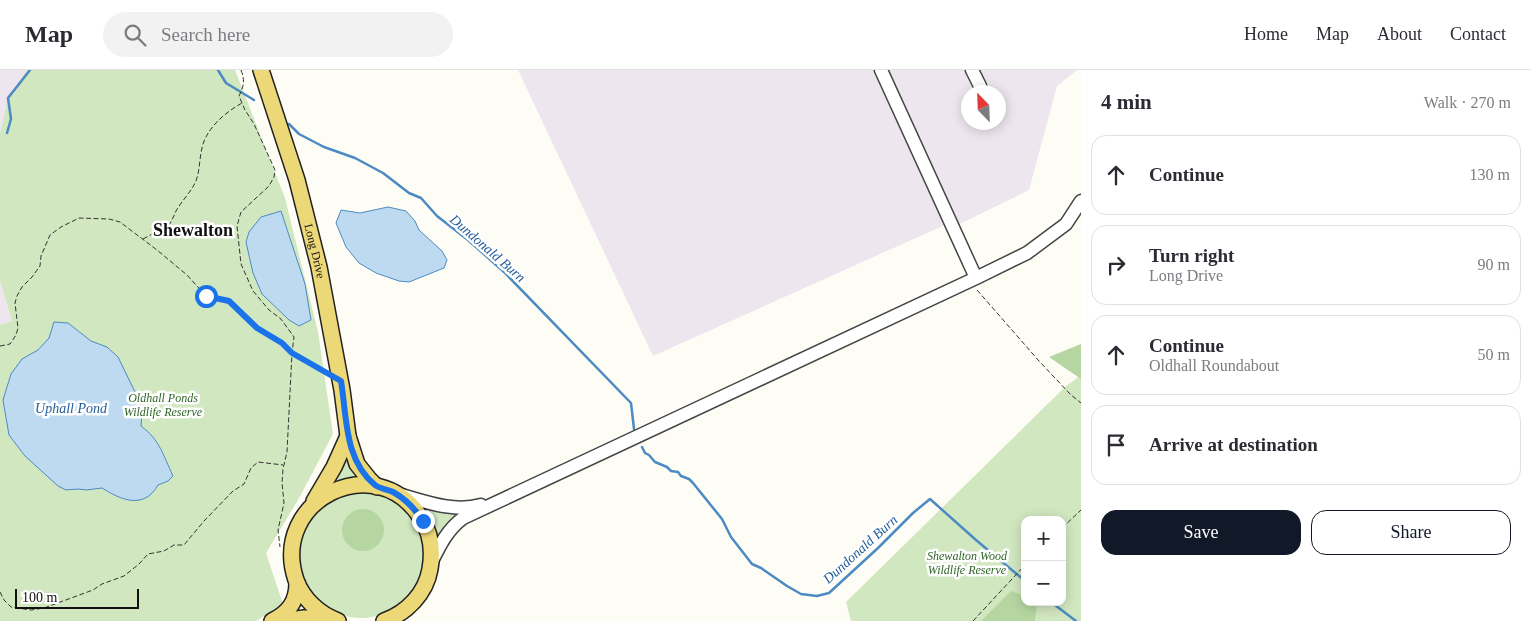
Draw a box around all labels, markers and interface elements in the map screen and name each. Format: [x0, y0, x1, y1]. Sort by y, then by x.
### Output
search box [103, 12, 453, 57]
text: Map [25, 21, 73, 47]
icon: search [121, 21, 149, 49]
text: Search here [161, 24, 250, 45]
text: Home [1244, 24, 1288, 44]
text: Map [1316, 24, 1349, 44]
text: About [1377, 24, 1422, 44]
text: Contact [1450, 24, 1506, 44]
north arrow [961, 85, 1006, 130]
text: 4 min [1101, 90, 1152, 114]
text: Walk · 270 m [1424, 94, 1511, 111]
icon: ahead [1102, 161, 1130, 189]
text: Continue [1149, 164, 1224, 185]
text: 130 m [1470, 166, 1510, 183]
water label: Dundonald Burn [446, 211, 528, 285]
district label: Shewalton [153, 220, 233, 240]
street label: Long Drive [301, 222, 328, 279]
text: Turn right [1149, 245, 1234, 266]
icon: right [1102, 251, 1130, 279]
text: 90 m [1478, 256, 1510, 273]
text: Long Drive [1149, 267, 1223, 284]
route start [195, 285, 218, 308]
text: Continue [1149, 335, 1224, 356]
icon: ahead [1102, 341, 1130, 369]
text: 50 m [1478, 346, 1510, 363]
text: Oldhall Roundabout [1149, 357, 1279, 374]
park label: Oldhall Ponds Wildlife Reserve [124, 391, 203, 419]
water label: Uphall Pond [35, 401, 108, 416]
icon: arrive [1102, 431, 1130, 459]
text: Arrive at destination [1149, 434, 1318, 455]
route end [412, 510, 435, 533]
button: Save [1101, 510, 1301, 555]
button: Share [1311, 510, 1511, 555]
water label: Dundonald Burn [819, 512, 900, 587]
map controls [1021, 516, 1066, 606]
button: + [1021, 516, 1066, 561]
park label: Shewalton Wood Wildlife Reserve [927, 549, 1008, 577]
button: − [1021, 561, 1066, 606]
scale bar [15, 586, 139, 609]
text: 100 m [22, 590, 57, 605]

